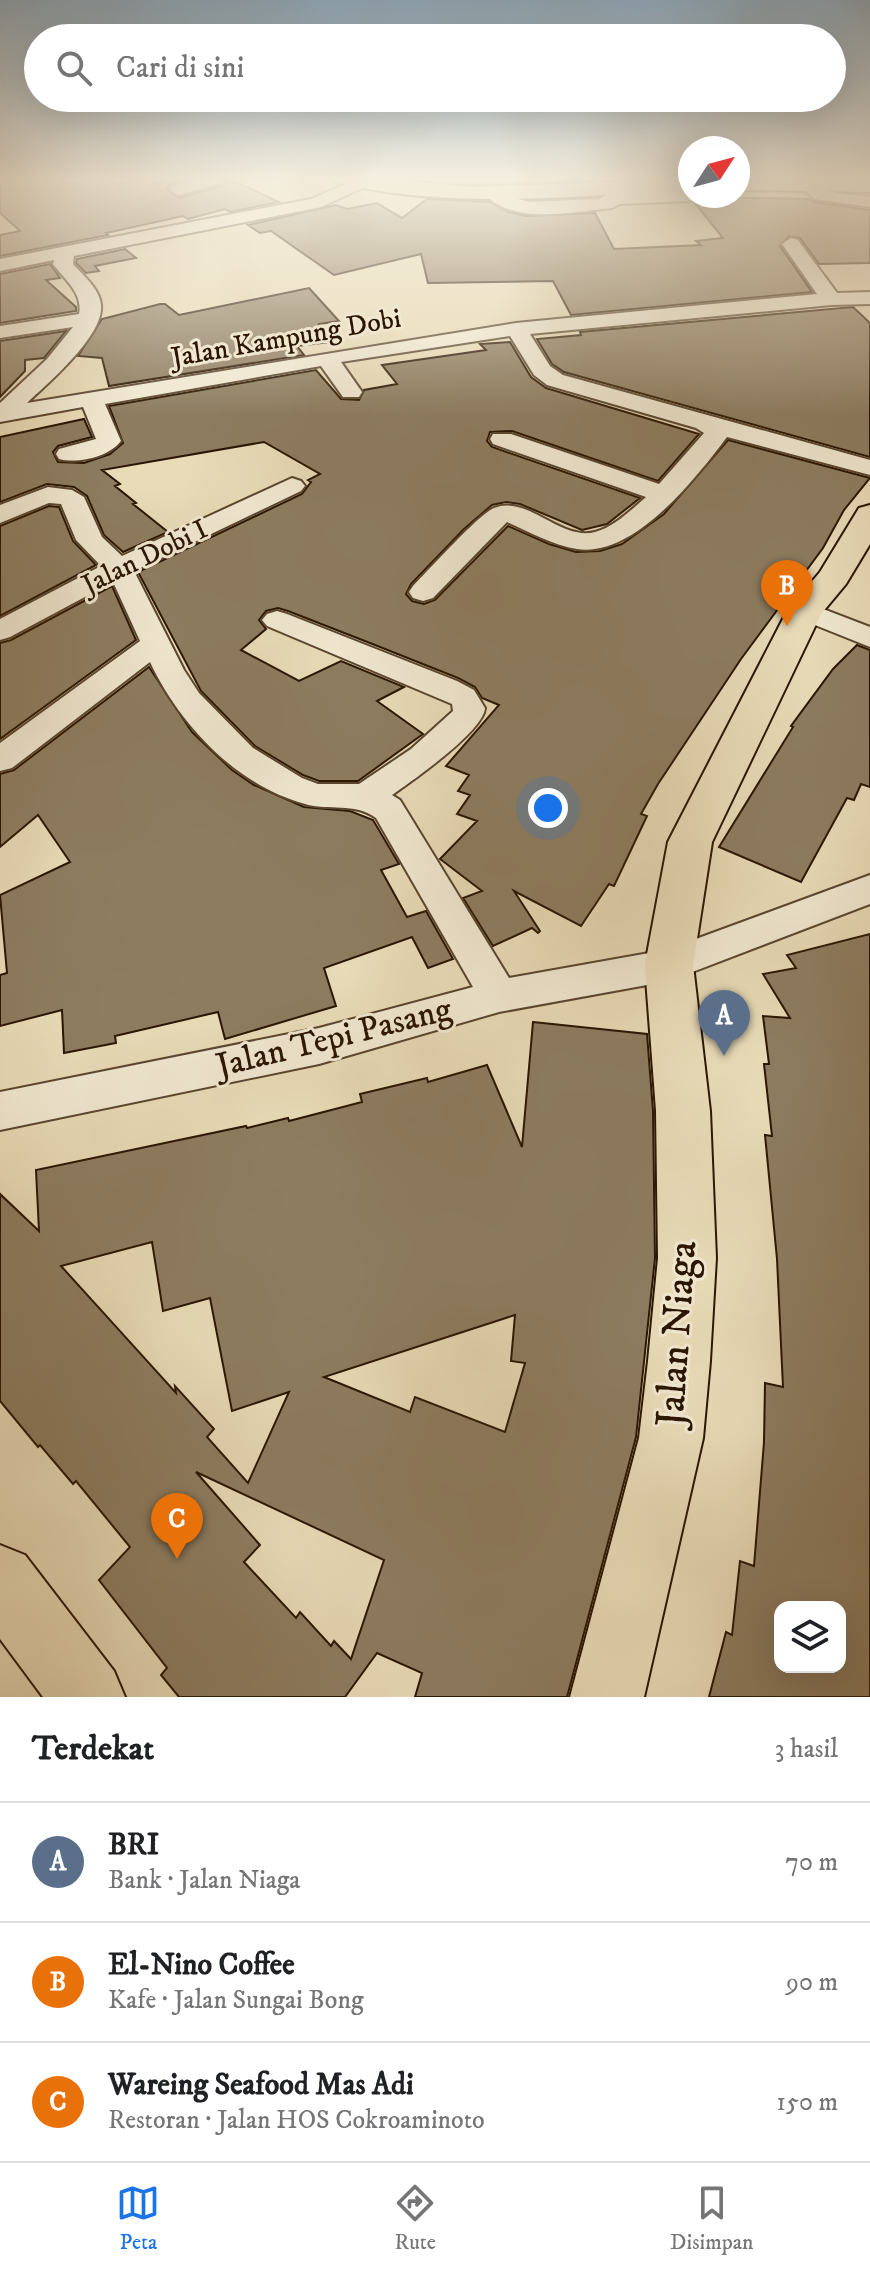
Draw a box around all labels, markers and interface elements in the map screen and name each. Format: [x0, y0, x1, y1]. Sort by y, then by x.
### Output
search box [24, 24, 846, 112]
icon: search [52, 46, 96, 90]
text: Cari di sini [116, 50, 244, 87]
north arrow [678, 136, 750, 208]
street label: Jalan Kampung Dobi [165, 301, 404, 376]
street label: Jalan Dobi I [74, 512, 214, 604]
pin: B [761, 560, 813, 626]
your location [528, 788, 568, 828]
street label: Jalan Tepi Pasang [209, 988, 456, 1088]
pin: A [698, 990, 750, 1056]
street label: Jalan Niaga [646, 1239, 709, 1433]
pin: C [151, 1493, 203, 1559]
map controls [774, 1601, 846, 1673]
button: layers [774, 1601, 846, 1673]
text: Terdekat [32, 1728, 154, 1770]
text: 3 hasil [775, 1733, 838, 1766]
text: BRI [108, 1827, 159, 1864]
text: A [50, 1846, 66, 1879]
text: 70 m [785, 1846, 838, 1879]
text: Bank · Jalan Niaga [108, 1864, 300, 1897]
text: El-Nino Coffee [108, 1947, 295, 1984]
text: B [50, 1966, 66, 1999]
text: 90 m [786, 1966, 838, 1999]
text: Kafe · Jalan Sungai Bong [108, 1984, 364, 2017]
text: Wareing Seafood Mas Adi [108, 2067, 414, 2104]
text: C [49, 2086, 67, 2119]
text: 150 m [777, 2086, 838, 2119]
text: Restoran · Jalan HOS Cokroaminoto [108, 2104, 485, 2137]
tab: Peta [116, 2181, 160, 2256]
tab: Rute [393, 2181, 437, 2256]
tab: Disimpan [670, 2181, 754, 2256]

